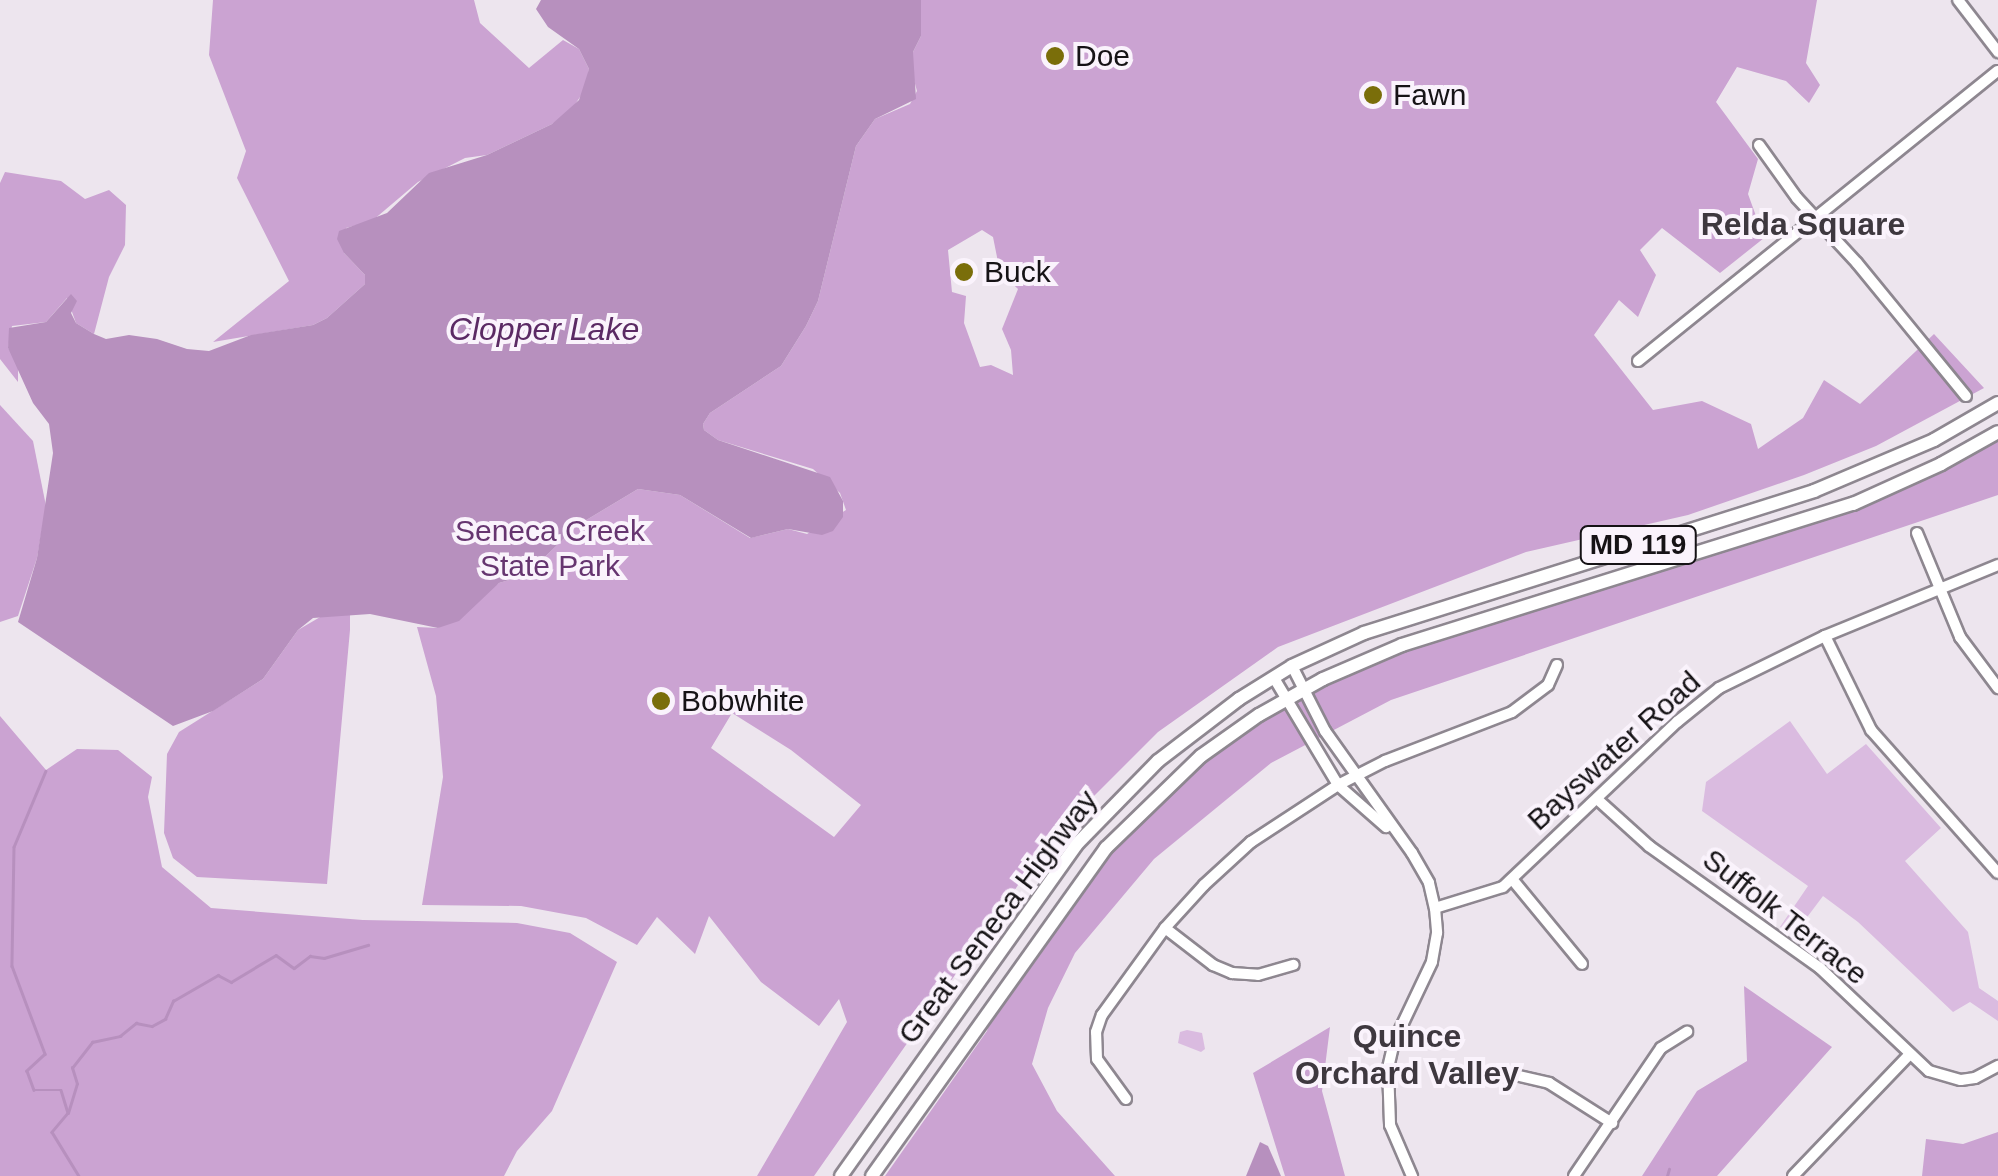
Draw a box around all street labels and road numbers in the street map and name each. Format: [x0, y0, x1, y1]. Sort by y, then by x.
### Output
road number: MD 119 [1578, 522, 1698, 568]
street label: Bayswater Road [1520, 664, 1708, 838]
street label: Great Seneca Highway [891, 783, 1105, 1051]
street label: Suffolk Terrace [1695, 841, 1875, 993]

